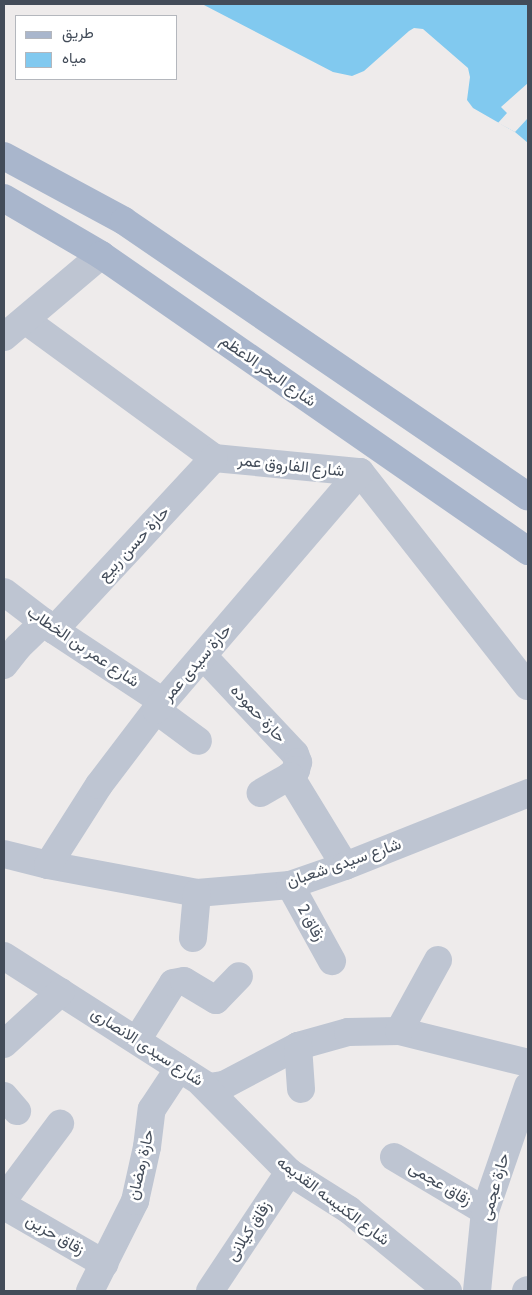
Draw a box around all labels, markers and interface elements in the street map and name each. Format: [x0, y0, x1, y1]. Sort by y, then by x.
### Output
legend [15, 15, 178, 80]
text: طريق [62, 24, 94, 42]
text: مياه [62, 49, 86, 67]
street label: شارع البحر الاعظم [216, 331, 320, 411]
street label: شارع الفاروق عمر [237, 451, 345, 481]
street label: حارة حسن ربيع [94, 502, 174, 586]
street label: شارع عمر بن الخطاب [23, 602, 143, 692]
street label: حارة سيدى عمر [158, 621, 236, 705]
street label: حارة حموده [226, 681, 290, 747]
street label: شارع سيدى شعبان [284, 834, 404, 892]
street label: زقاق 2 [293, 901, 329, 945]
street label: شارع سيدى الانصارى [87, 1004, 207, 1090]
street label: حارة رمضان [124, 1128, 158, 1202]
street label: حارة عجمى [476, 1151, 514, 1223]
street label: شارع الكنيسه القديمه [273, 1152, 393, 1250]
street label: زقاق عجمى [405, 1158, 475, 1210]
street label: زقاق كيلانى [222, 1197, 276, 1265]
street label: زقاق حزين [22, 1211, 88, 1259]

